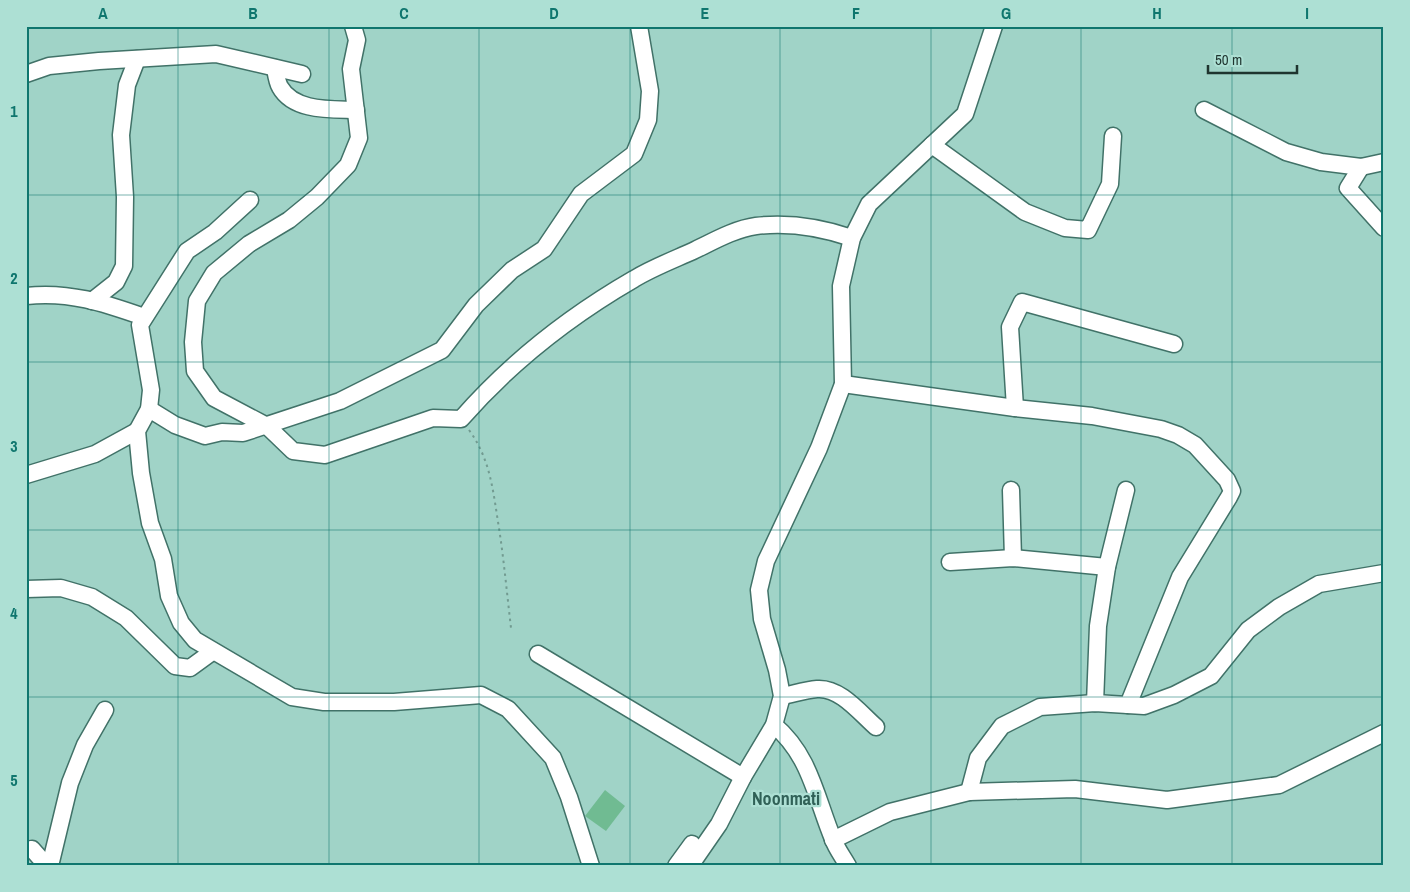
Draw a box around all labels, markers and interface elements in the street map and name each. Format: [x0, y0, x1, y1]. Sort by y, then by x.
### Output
text: A [98, 2, 108, 24]
text: B [248, 2, 258, 24]
text: C [399, 2, 409, 24]
text: D [549, 2, 559, 24]
text: E [701, 2, 710, 24]
text: F [852, 2, 860, 24]
text: G [1001, 2, 1011, 24]
text: H [1152, 2, 1162, 24]
text: I [1305, 2, 1309, 24]
scale bar [1208, 42, 1296, 74]
text: 50 m [1215, 49, 1242, 70]
text: 1 [10, 100, 18, 122]
text: 2 [10, 267, 18, 289]
text: 3 [10, 435, 18, 457]
text: 4 [10, 602, 18, 624]
text: 5 [10, 769, 18, 791]
district label: Noonmati [752, 786, 820, 811]

